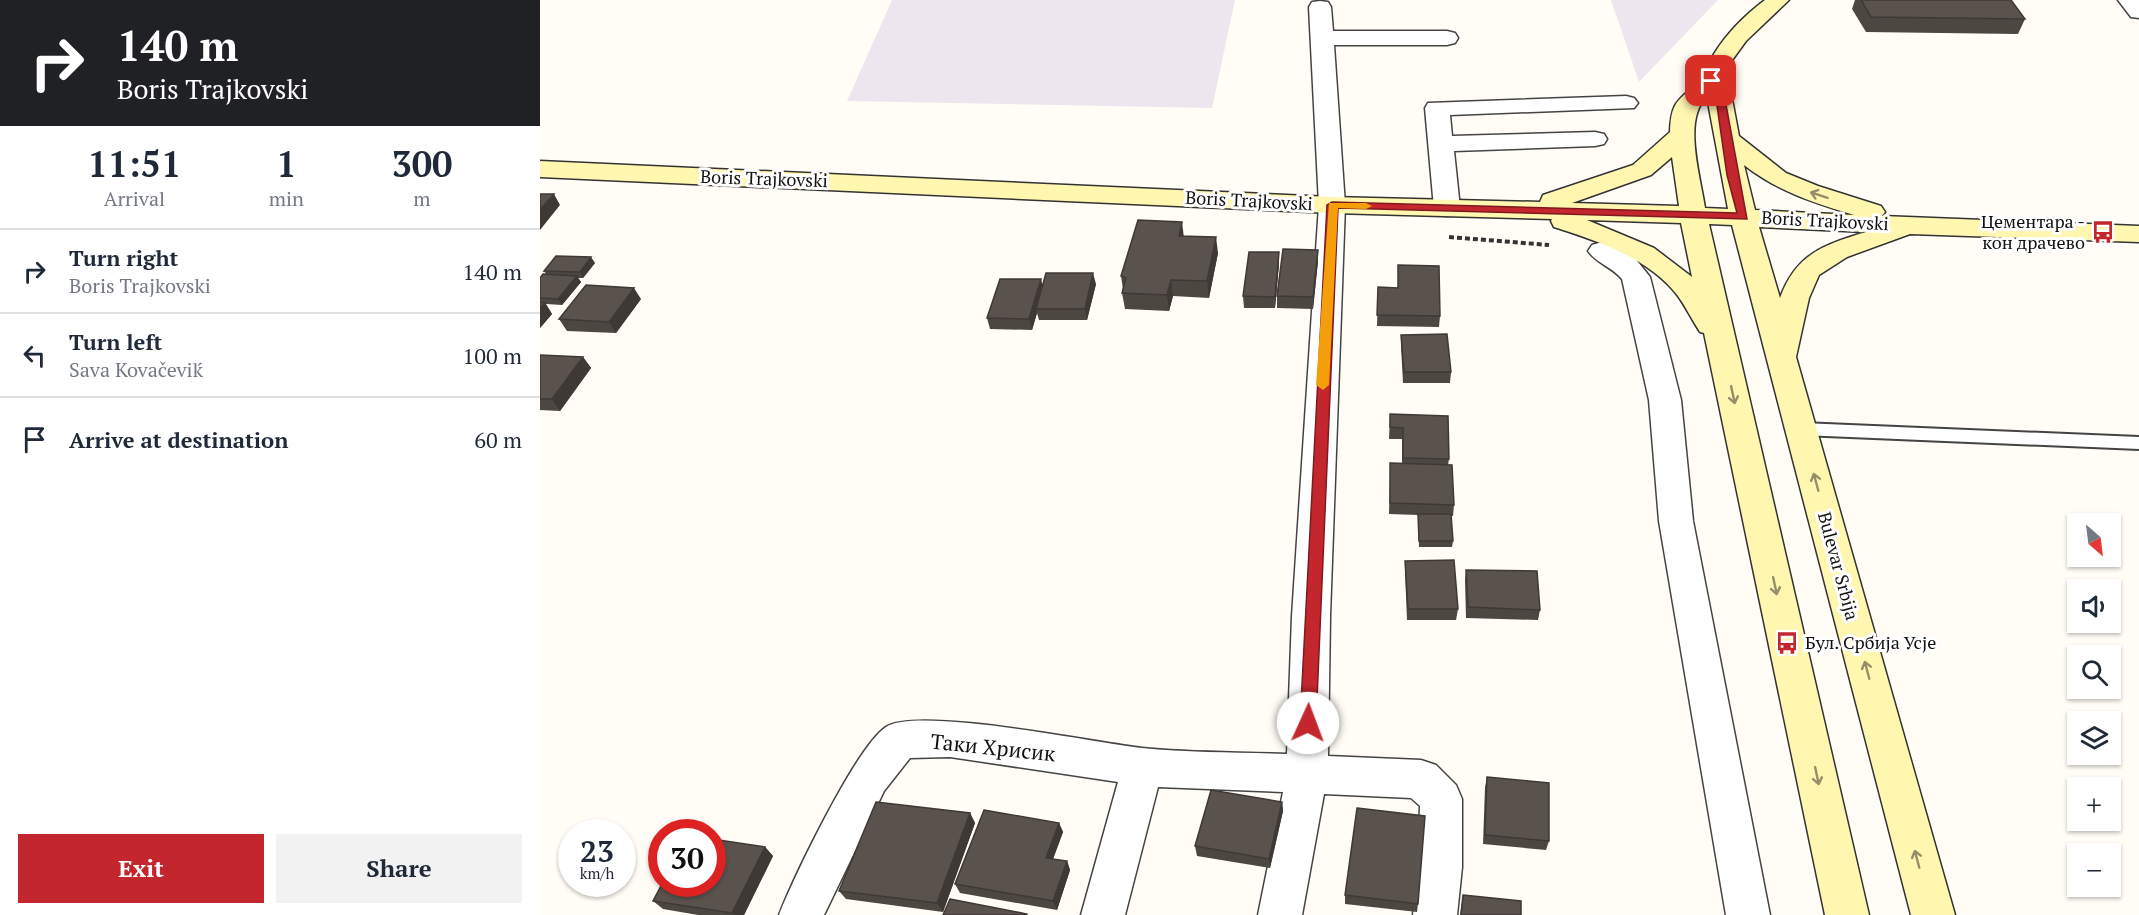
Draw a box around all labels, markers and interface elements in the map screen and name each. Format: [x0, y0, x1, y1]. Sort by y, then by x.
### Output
text: 140 m [117, 17, 238, 73]
icon: right [18, 24, 96, 102]
pin [1685, 55, 1736, 106]
icon: arrive [1694, 64, 1727, 97]
text: Boris Trajkovski [117, 71, 308, 107]
text: 11:51 [88, 140, 181, 187]
text: 1 [276, 140, 297, 187]
text: 300 [391, 140, 452, 187]
street label: Boris Trajkovski [700, 164, 828, 192]
text: Arrival [104, 185, 165, 212]
text: min [269, 185, 304, 212]
text: m [413, 185, 431, 212]
street label: Boris Trajkovski [1185, 185, 1313, 215]
one-way arrow [1810, 189, 1829, 200]
street label: Boris Trajkovski [1761, 205, 1889, 235]
place label: Цементара - кон драчево [1981, 209, 2085, 254]
bus stop icon: Цементара - кон драчево [2090, 219, 2116, 245]
text: Turn right [69, 243, 178, 272]
icon: right [18, 255, 51, 288]
text: 140 m [462, 257, 522, 286]
text: Boris Trajkovski [69, 272, 211, 299]
text: Turn left [69, 327, 162, 356]
icon: left [18, 339, 51, 372]
text: 100 m [462, 341, 522, 370]
text: Sava Kovačeviḱ [69, 356, 203, 383]
one-way arrow [1728, 385, 1739, 404]
icon: arrive [18, 423, 51, 456]
text: Arrive at destination [69, 425, 288, 454]
text: 60 m [474, 425, 522, 454]
one-way arrow [1810, 473, 1821, 492]
street label: Bulevar Srbija [1813, 509, 1865, 623]
north arrow [2067, 513, 2121, 567]
map controls [2067, 513, 2121, 897]
one-way arrow [1770, 575, 1781, 595]
button: sound [2067, 579, 2121, 633]
bus stop icon: Бул. Србија Усје [1774, 630, 1800, 656]
place label: Бул. Србија Усје [1805, 630, 1936, 654]
button: search [2067, 645, 2121, 699]
one-way arrow [1860, 661, 1872, 680]
position arrow [1276, 691, 1340, 755]
button: layers [2067, 711, 2121, 765]
street label: Таки Хрисик [929, 727, 1057, 768]
one-way arrow [1811, 766, 1823, 785]
button: + [2067, 777, 2121, 831]
speed limit sign: 30 [648, 819, 726, 897]
text: 23 [580, 831, 614, 871]
button: Exit [18, 834, 264, 903]
button: Share [276, 834, 522, 903]
button: − [2067, 843, 2121, 897]
one-way arrow [1911, 849, 1923, 868]
text: km/h [580, 863, 614, 883]

